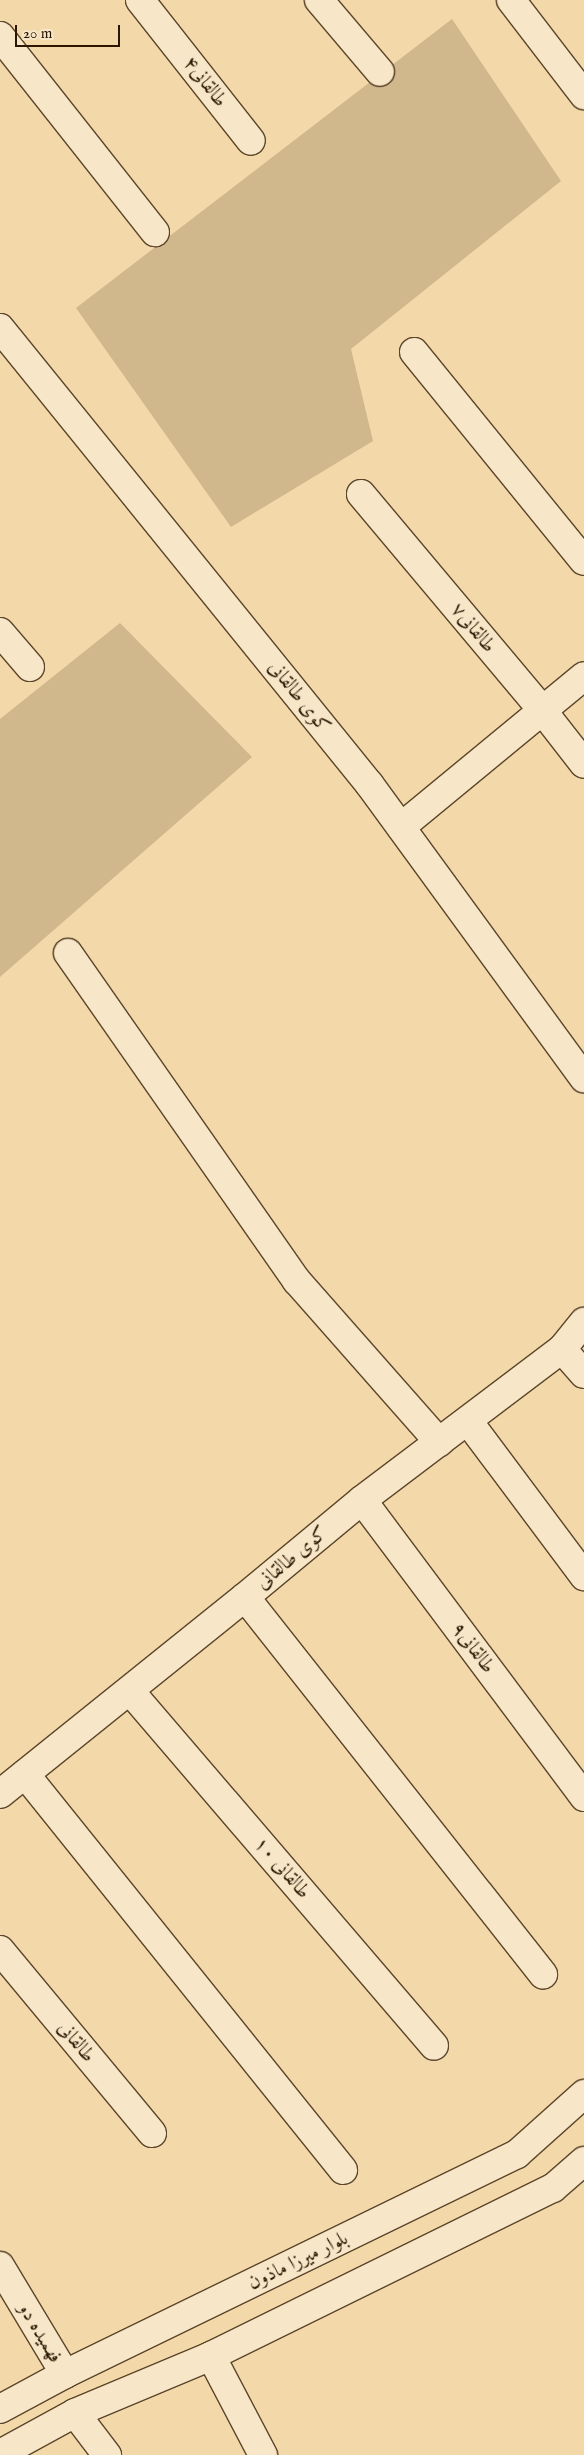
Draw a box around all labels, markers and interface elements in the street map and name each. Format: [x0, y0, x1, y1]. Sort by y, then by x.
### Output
scale bar [18, 15, 122, 47]
text: 20 m [23, 24, 52, 43]
street label: طالقانی۴ [178, 52, 232, 112]
street label: طالقانی۷ [445, 598, 501, 658]
street label: کوی طالقانی [263, 656, 335, 738]
street label: کوی طالقانی [251, 1521, 333, 1595]
street label: طالقانی۹ [446, 1618, 500, 1678]
street label: طالقانی ۱۰ [249, 1832, 315, 1904]
street label: طالقانی [52, 2017, 100, 2067]
street label: بلوار میرزا ماذون [244, 2227, 352, 2295]
street label: فهمیده دو [13, 2299, 67, 2367]

